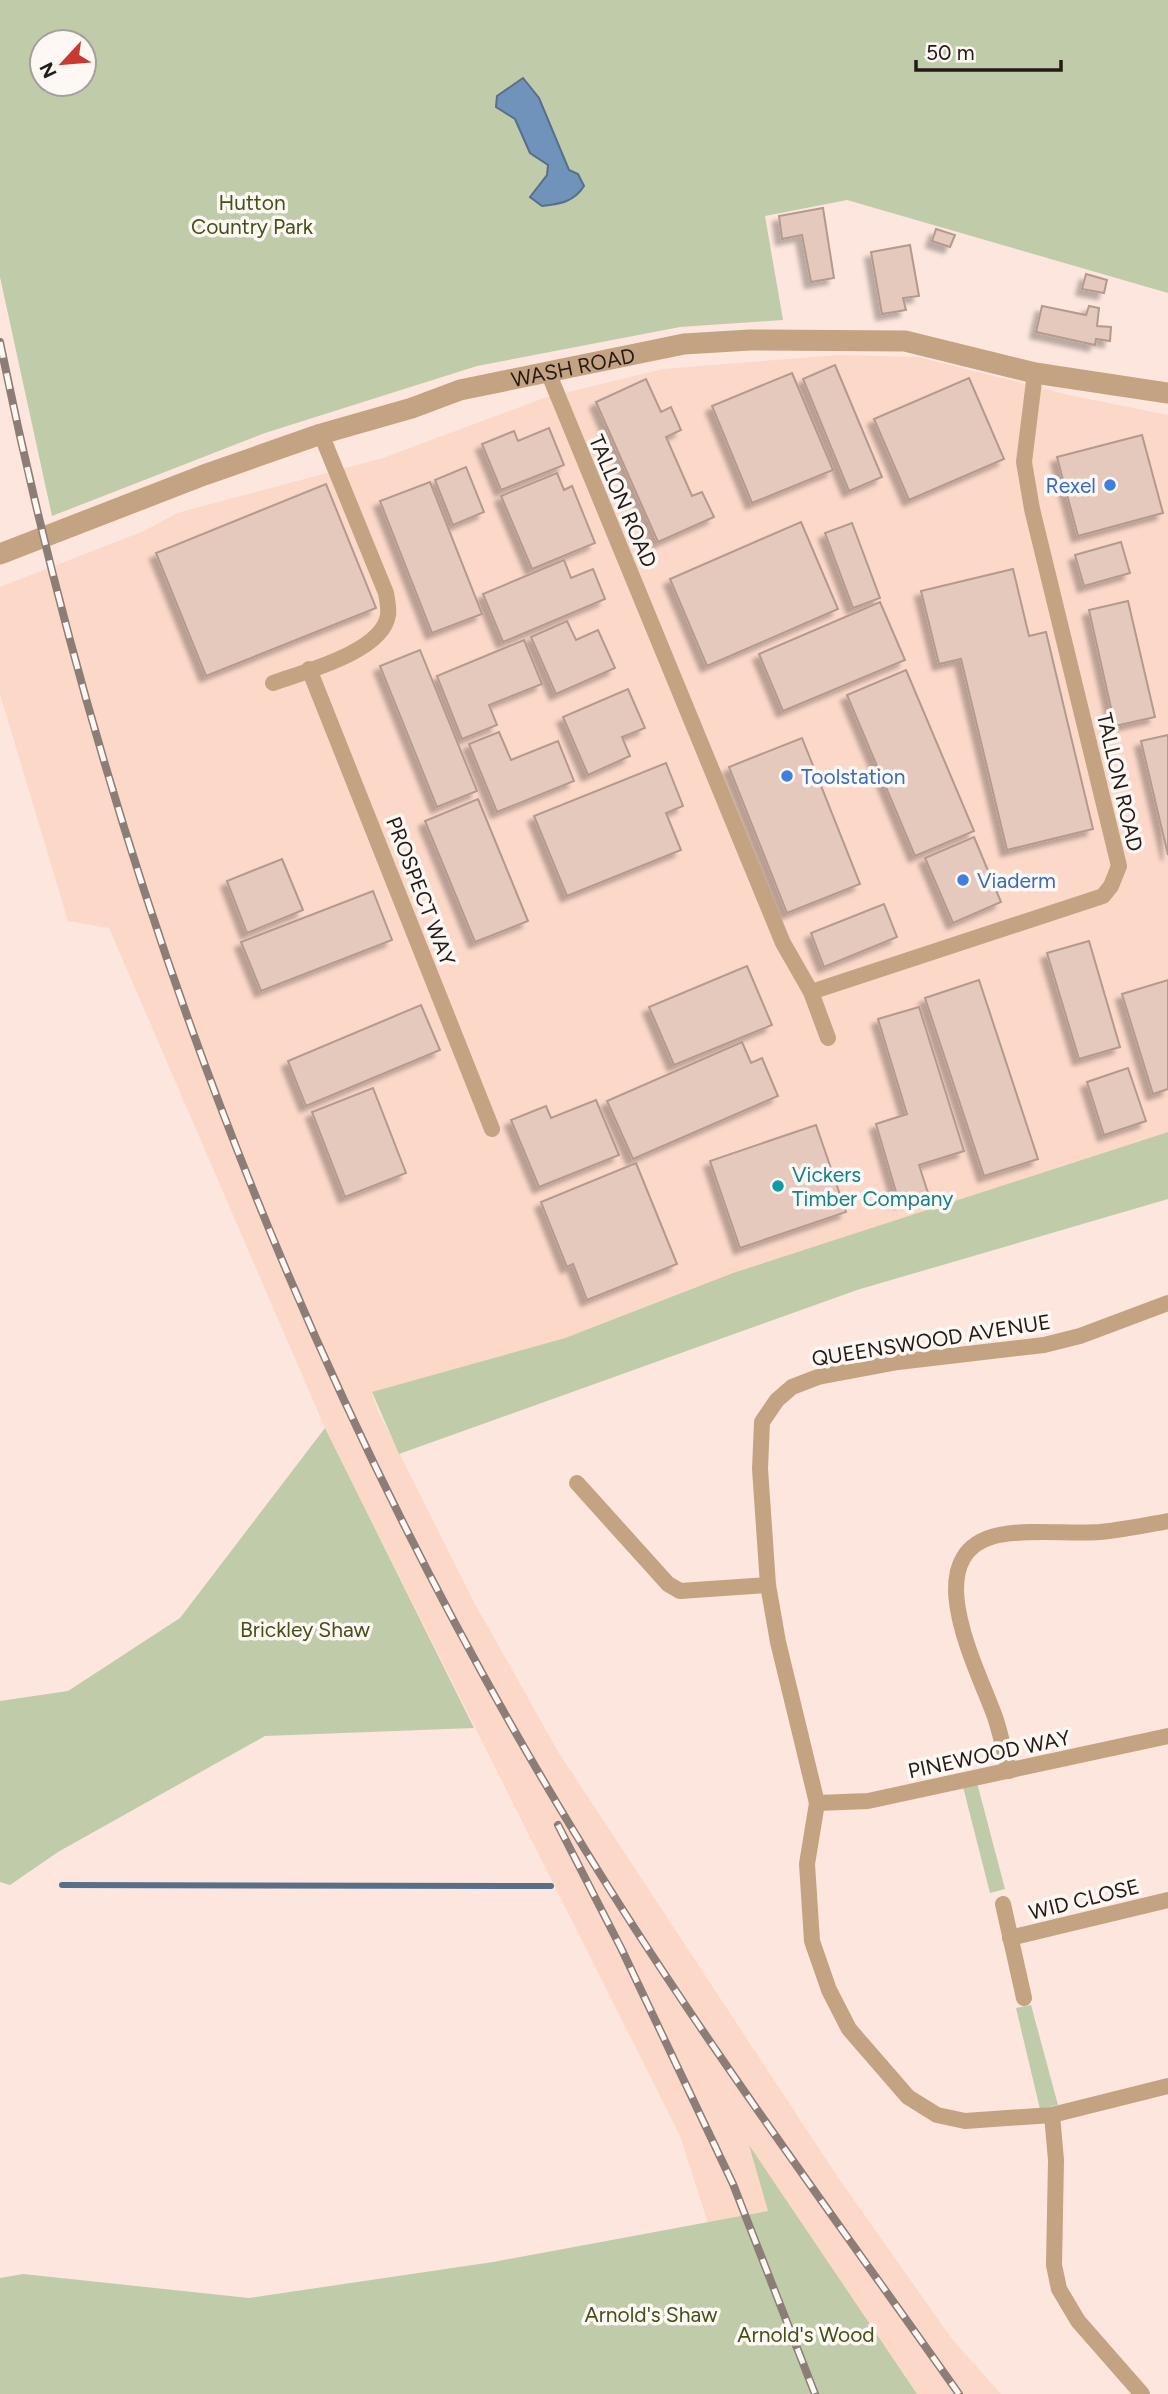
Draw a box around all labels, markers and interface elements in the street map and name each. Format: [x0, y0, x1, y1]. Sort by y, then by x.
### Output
north arrow [28, 28, 98, 98]
scale bar [916, 28, 1061, 72]
text: 50 m [926, 40, 975, 65]
text: N [35, 59, 62, 82]
park label: Hutton Country Park [191, 190, 314, 239]
street label: WASH ROAD [509, 342, 637, 392]
street label: TALLON ROAD [584, 431, 662, 571]
place label: Rexel [1046, 473, 1096, 498]
marker: Rexel [1102, 477, 1118, 493]
street label: TALLON ROAD [1092, 710, 1148, 854]
place label: Toolstation [801, 764, 905, 789]
marker: Toolstation [779, 768, 795, 784]
street label: PROSPECT WAY [381, 813, 461, 969]
place label: Viaderm [977, 868, 1056, 893]
marker: Viaderm [955, 872, 971, 888]
place label: Vickers Timber Company [792, 1162, 953, 1211]
marker: Vickers Timber Company [770, 1178, 786, 1194]
street label: QUEENSWOOD AVENUE [810, 1309, 1052, 1371]
park label: Brickley Shaw [240, 1617, 371, 1642]
street label: PINEWOOD WAY [906, 1725, 1073, 1783]
street label: WID CLOSE [1026, 1873, 1142, 1925]
park label: Arnold's Shaw [585, 2302, 718, 2327]
park label: Arnold's Wood [737, 2322, 875, 2347]

